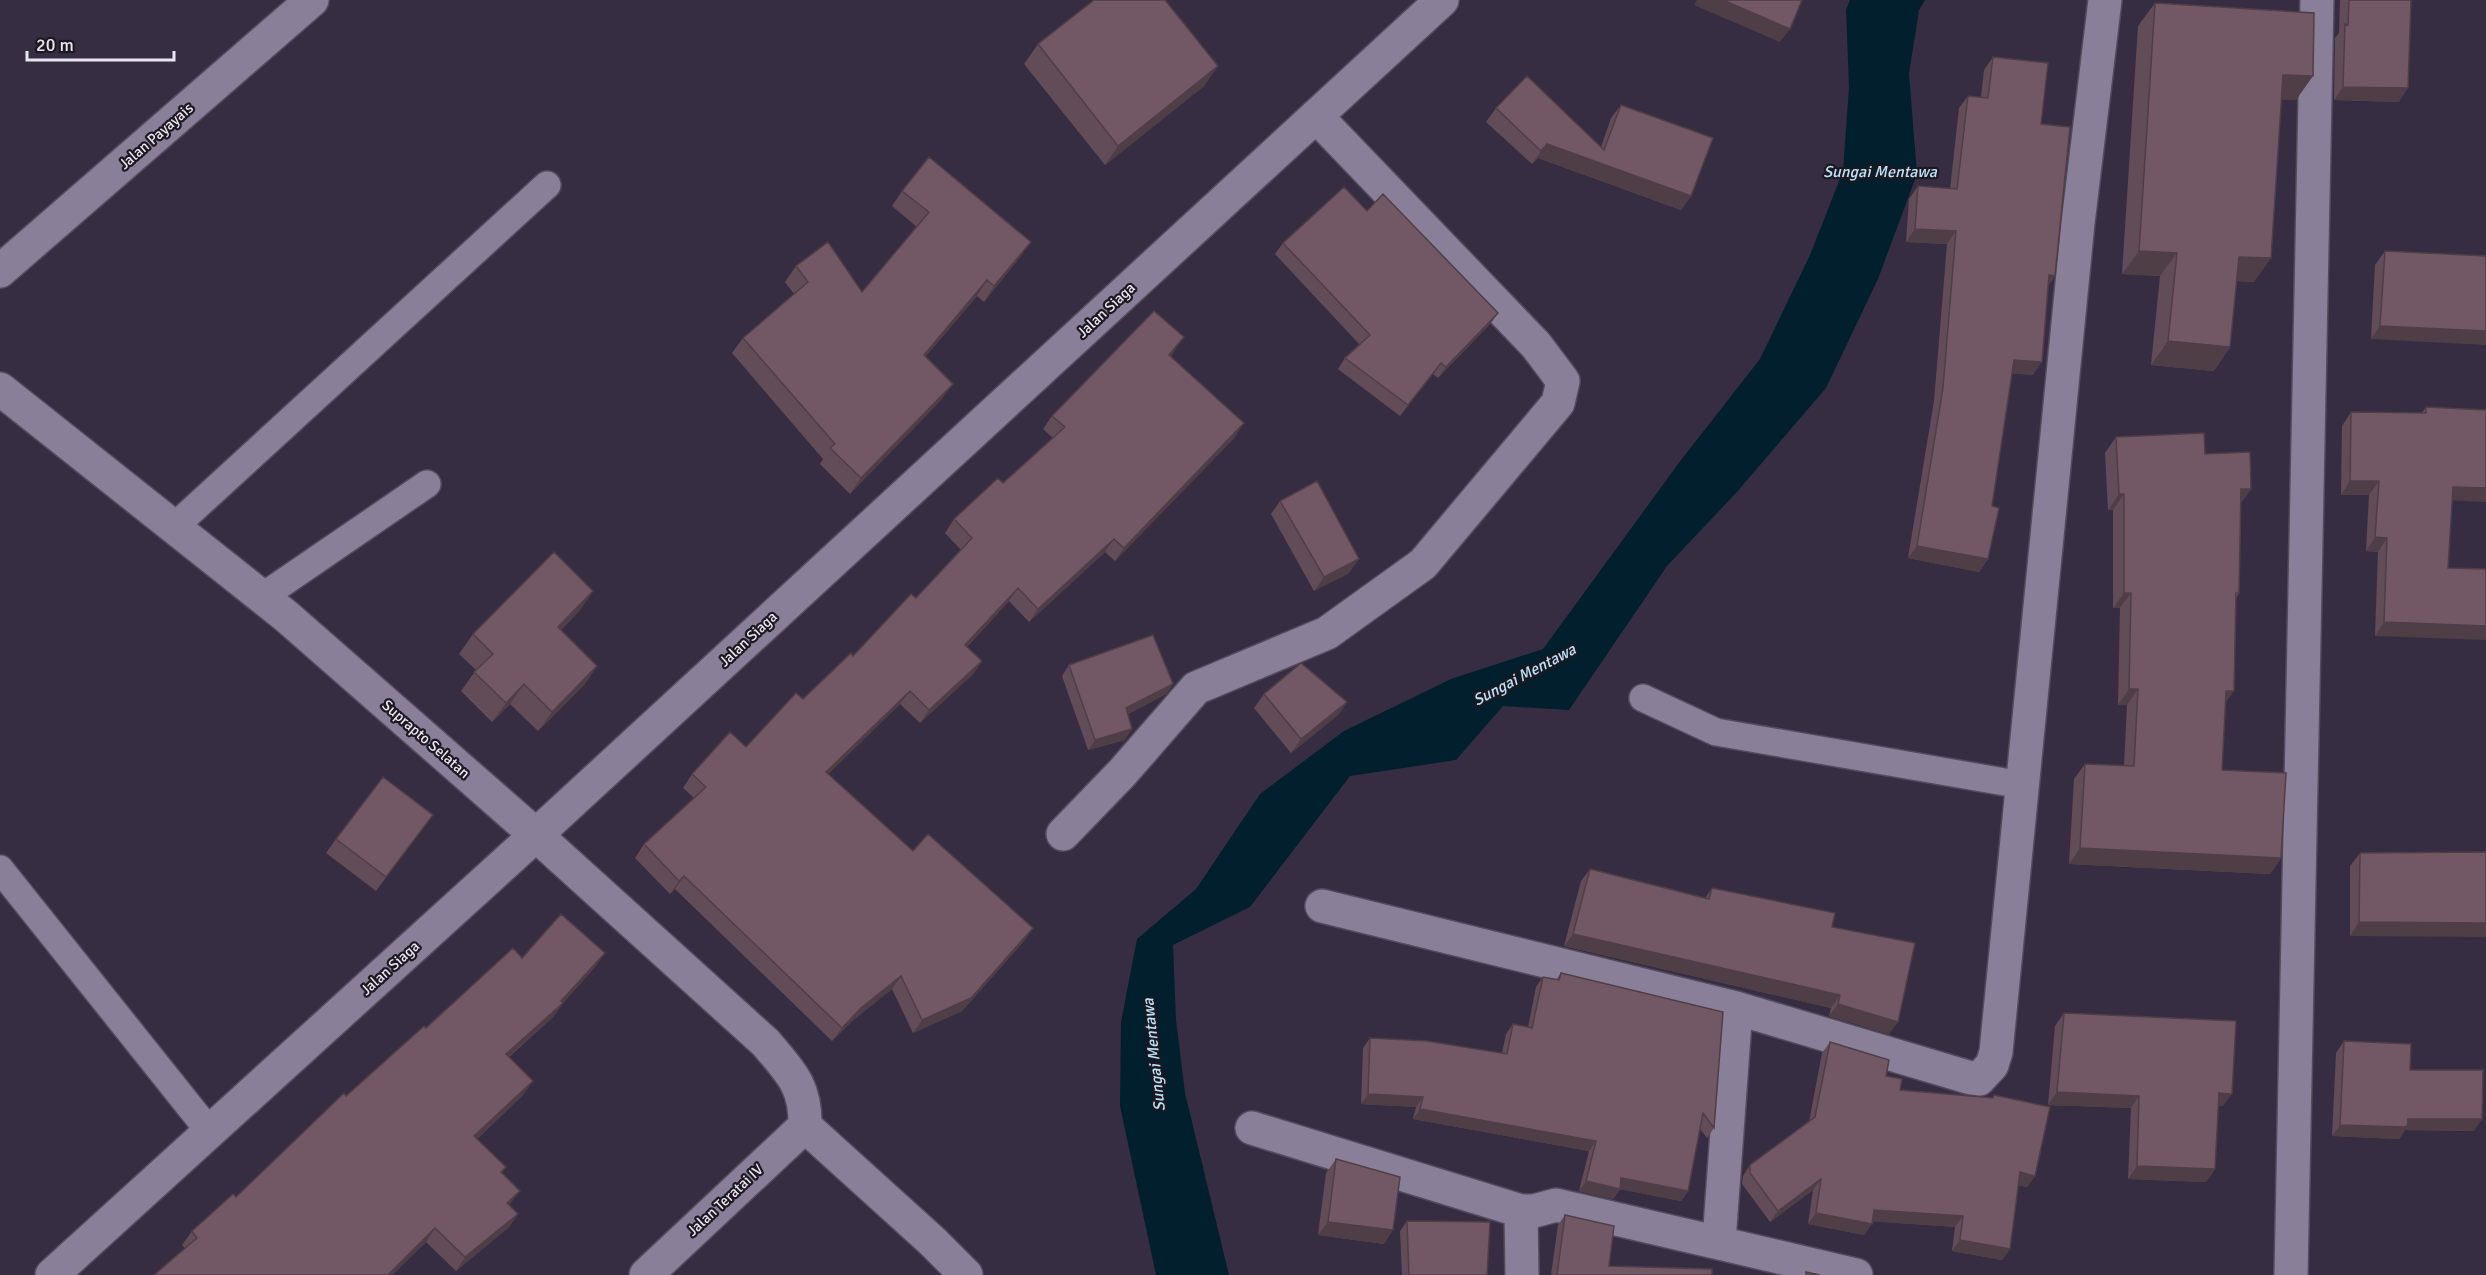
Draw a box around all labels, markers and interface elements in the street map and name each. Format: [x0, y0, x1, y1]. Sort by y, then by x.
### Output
scale bar [27, 24, 174, 62]
text: 20 m [36, 34, 74, 56]
street label: Jalan Payayais [115, 99, 197, 173]
water label: Sungai Mentawa [1823, 162, 1938, 182]
street label: Jalan Siaga [1073, 279, 1139, 341]
street label: Jalan Siaga [715, 608, 781, 670]
water label: Sungai Mentawa [1470, 639, 1580, 710]
street label: Suprapto Selatan [378, 696, 474, 782]
street label: Jalan Siaga [357, 937, 423, 999]
water label: Sungai Mentawa [1138, 997, 1170, 1112]
street label: Jalan Teratai IV [683, 1160, 767, 1240]

